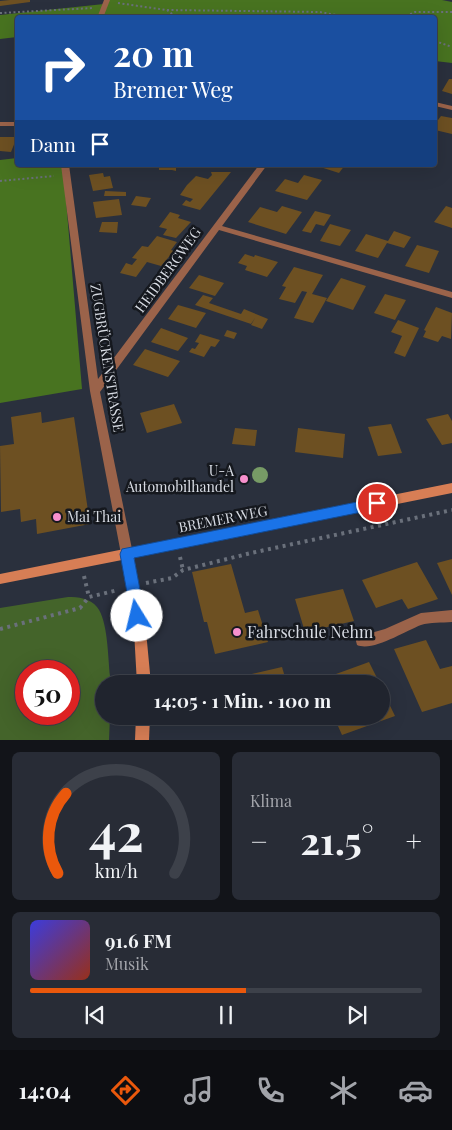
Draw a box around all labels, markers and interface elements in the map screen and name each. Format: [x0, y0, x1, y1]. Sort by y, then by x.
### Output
text: 20 m [113, 29, 194, 76]
icon: right [30, 35, 95, 100]
text: Bremer Weg [113, 74, 233, 104]
icon: arrive [86, 130, 114, 158]
text: Dann [30, 131, 76, 157]
street label: HEIDBERGWEG [130, 223, 205, 316]
street label: ZUGBRÜCKENSTRASSE [86, 283, 129, 433]
place label: U-A Automobilhandel [125, 461, 234, 496]
marker: U-A Automobilhandel [238, 473, 250, 485]
pin [356, 482, 398, 524]
icon: arrive [363, 489, 391, 517]
street label: BREMER WEG [177, 501, 269, 536]
place label: Mai Thai [67, 507, 121, 526]
marker: Mai Thai [51, 511, 63, 523]
position arrow [110, 589, 162, 641]
place label: Fahrschule Nehm [247, 621, 373, 642]
marker: Fahrschule Nehm [231, 626, 243, 638]
speed limit sign: 50 [15, 660, 80, 725]
text: 14:05 · 1 Min. · 100 m [154, 687, 331, 713]
text: Klima [250, 790, 292, 811]
text: 42 [89, 796, 143, 865]
text: 21.5° [300, 814, 373, 865]
text: − [250, 822, 268, 859]
text: + [406, 822, 422, 859]
text: km/h [95, 859, 138, 882]
text: 91.6 FM [105, 927, 172, 953]
text: Musik [105, 953, 149, 974]
icon: previous [81, 1001, 109, 1029]
icon: pause [212, 1001, 240, 1029]
icon: next [343, 1001, 371, 1029]
icon: directions [108, 1073, 143, 1108]
icon: music [181, 1073, 216, 1108]
icon: phone [253, 1073, 288, 1108]
icon: climate [326, 1073, 361, 1108]
icon: car [398, 1073, 433, 1108]
text: 14:04 [19, 1075, 71, 1105]

